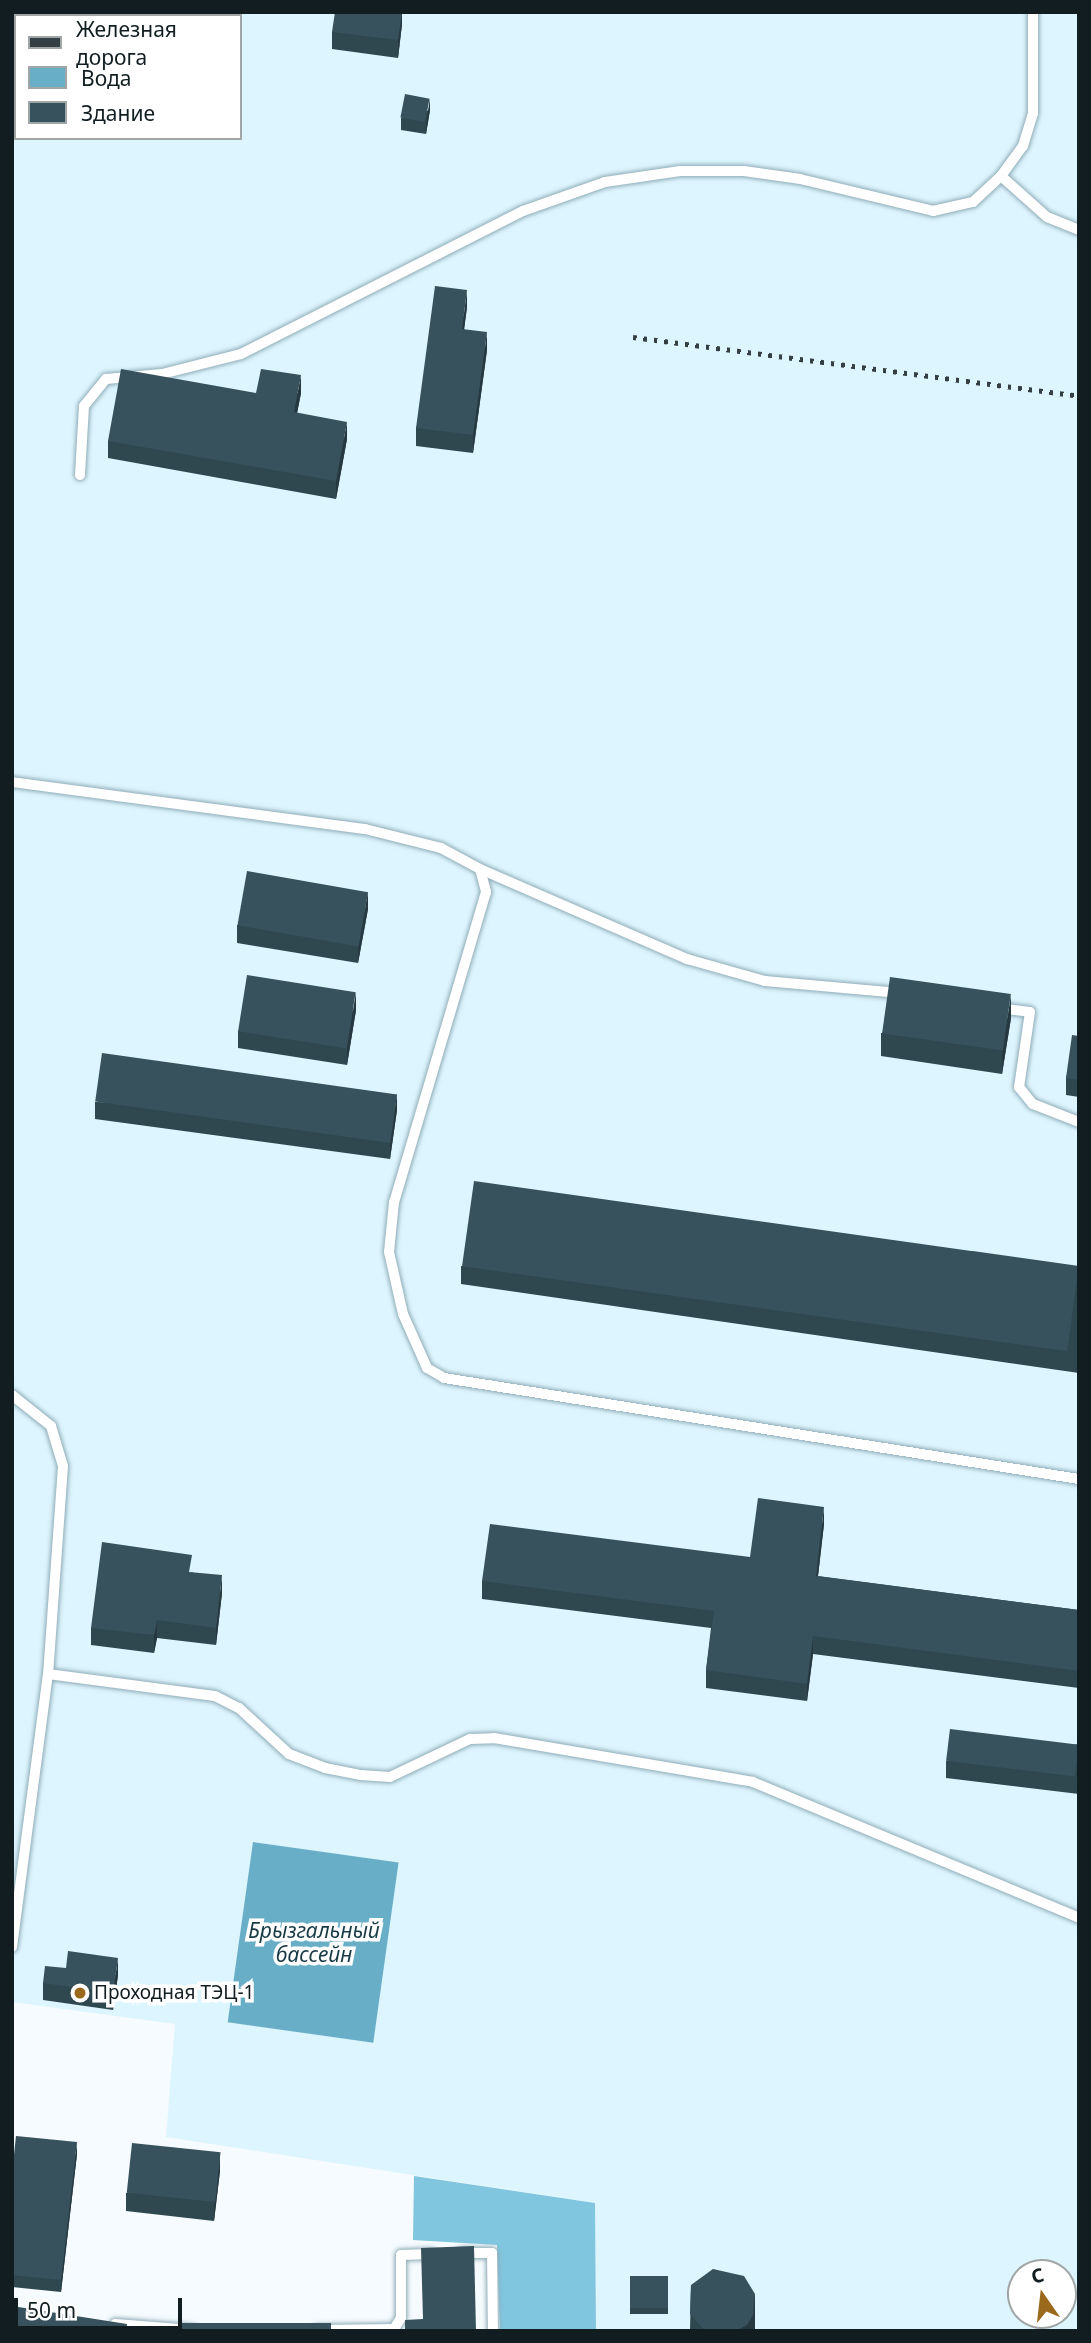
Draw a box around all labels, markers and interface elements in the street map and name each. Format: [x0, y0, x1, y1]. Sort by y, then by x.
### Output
legend [14, 14, 242, 140]
text: Железная дорога [76, 15, 177, 71]
text: Вода [81, 64, 131, 92]
text: Здание [81, 99, 155, 127]
water label: Брызгальный бассейн [248, 1917, 380, 1967]
place label: Проходная ТЭЦ-1 [94, 1982, 254, 2004]
marker: Проходная ТЭЦ-1 [72, 1985, 88, 2001]
north arrow [1007, 2259, 1077, 2329]
text: С [1028, 2261, 1046, 2290]
scale bar [18, 2284, 186, 2328]
text: 50 m [27, 2296, 76, 2324]

